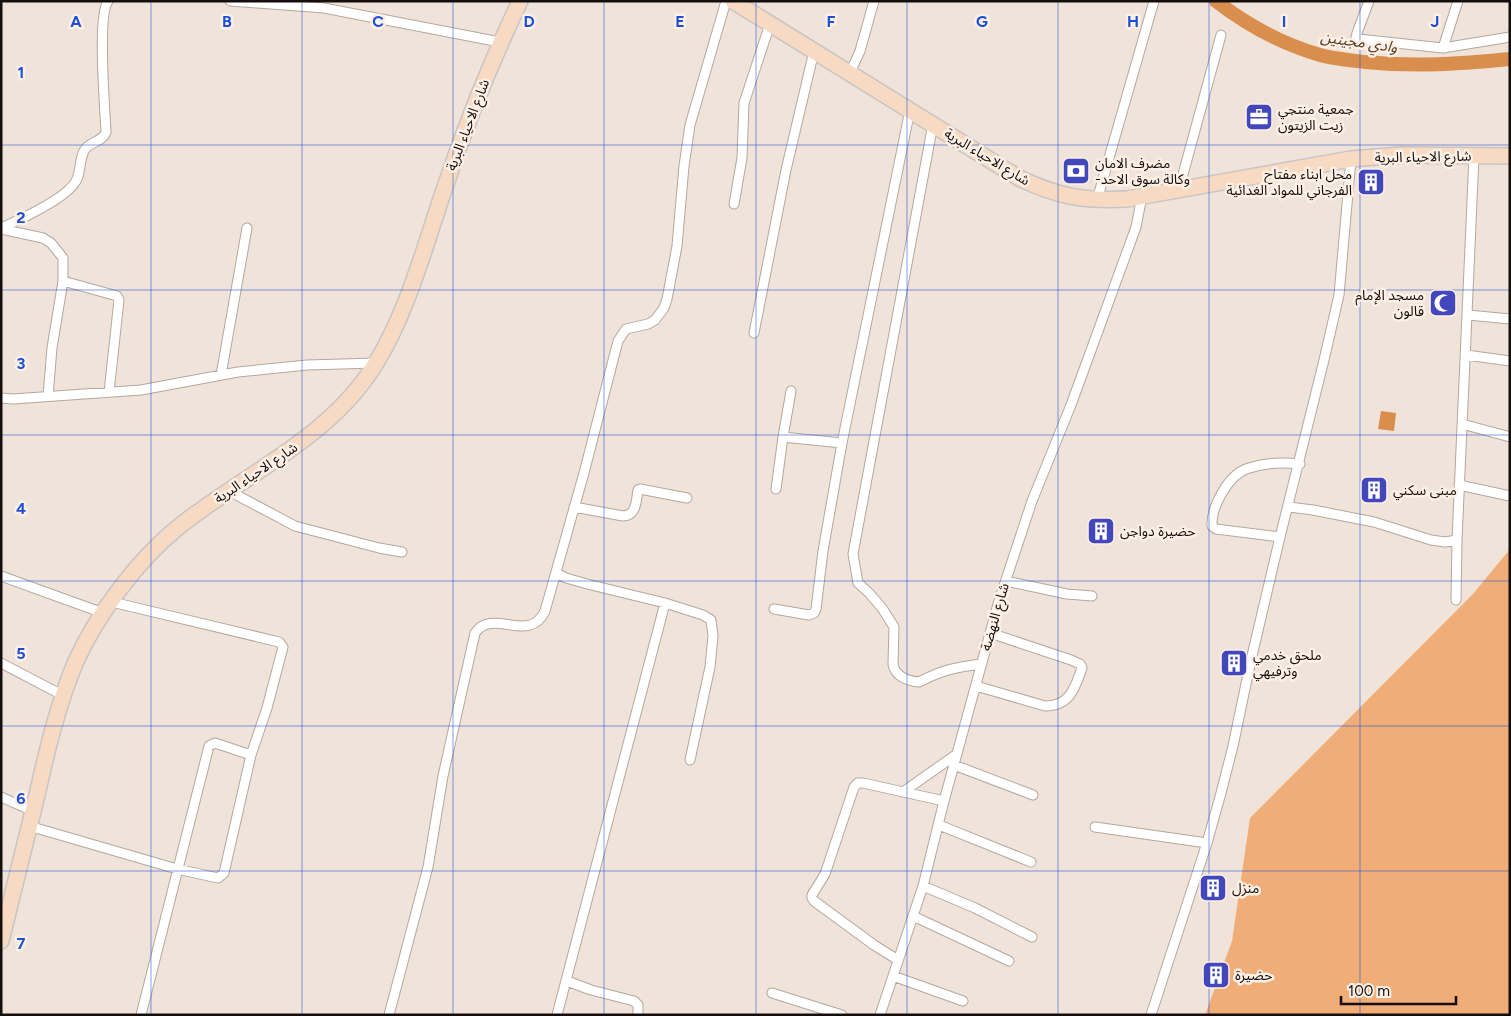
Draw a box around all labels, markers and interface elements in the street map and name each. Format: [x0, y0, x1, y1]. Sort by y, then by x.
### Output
text: A [70, 12, 82, 31]
text: B [222, 12, 232, 31]
text: C [372, 12, 384, 31]
text: D [523, 12, 535, 31]
text: E [675, 12, 685, 31]
text: F [827, 12, 836, 31]
text: G [976, 12, 988, 31]
text: H [1127, 12, 1139, 31]
text: I [1282, 12, 1286, 31]
text: J [1431, 12, 1439, 31]
water label: وادي مجينين [1319, 28, 1399, 59]
text: 1 [18, 63, 24, 82]
street label: شارع الاحياء البرية [443, 77, 495, 174]
place label: جمعية منتجي زيت الزيتون [1278, 101, 1354, 134]
office icon: جمعية منتجي زيت الزيتون [1244, 102, 1274, 132]
street label: شارع الاحياء البرية [940, 125, 1033, 191]
street label: شارع الاحياء البرية [1374, 148, 1472, 168]
place label: مضرف الامان -وكالة سوق الاحد [1095, 155, 1190, 188]
bank icon: مضرف الامان -وكالة سوق الاحد [1061, 156, 1091, 186]
place label: محل ابناء مفتاح الفرجاني للمواد الغدائية [1226, 166, 1352, 201]
building icon: محل ابناء مفتاح الفرجاني للمواد الغدائية [1356, 167, 1386, 197]
text: 2 [16, 208, 26, 227]
place label: مسجد الإمام قالون [1355, 287, 1424, 320]
mosque icon: مسجد الإمام قالون [1428, 288, 1458, 318]
text: 3 [17, 354, 26, 373]
street label: شارع الاحياء البرية [211, 439, 302, 509]
building icon: مبنى سكني [1359, 475, 1389, 505]
place label: مبنى سكني [1393, 482, 1457, 501]
text: 4 [16, 499, 26, 518]
building icon: حضيرة دواجن [1086, 516, 1116, 546]
place label: حضيرة دواجن [1120, 523, 1196, 540]
street label: شارع النهضة [977, 581, 1015, 653]
text: 5 [16, 644, 26, 663]
place label: ملحق خدمي وترفيهي [1253, 647, 1322, 682]
building icon: ملحق خدمي وترفيهي [1219, 648, 1249, 678]
text: 6 [16, 789, 26, 808]
building icon: منزل [1198, 873, 1228, 903]
place label: منزل [1232, 880, 1259, 897]
text: 7 [17, 934, 26, 953]
building icon: حضيرة [1201, 960, 1231, 990]
place label: حضيرة [1235, 967, 1272, 984]
scale bar [1341, 974, 1456, 1006]
text: 100 m [1348, 982, 1390, 1000]

